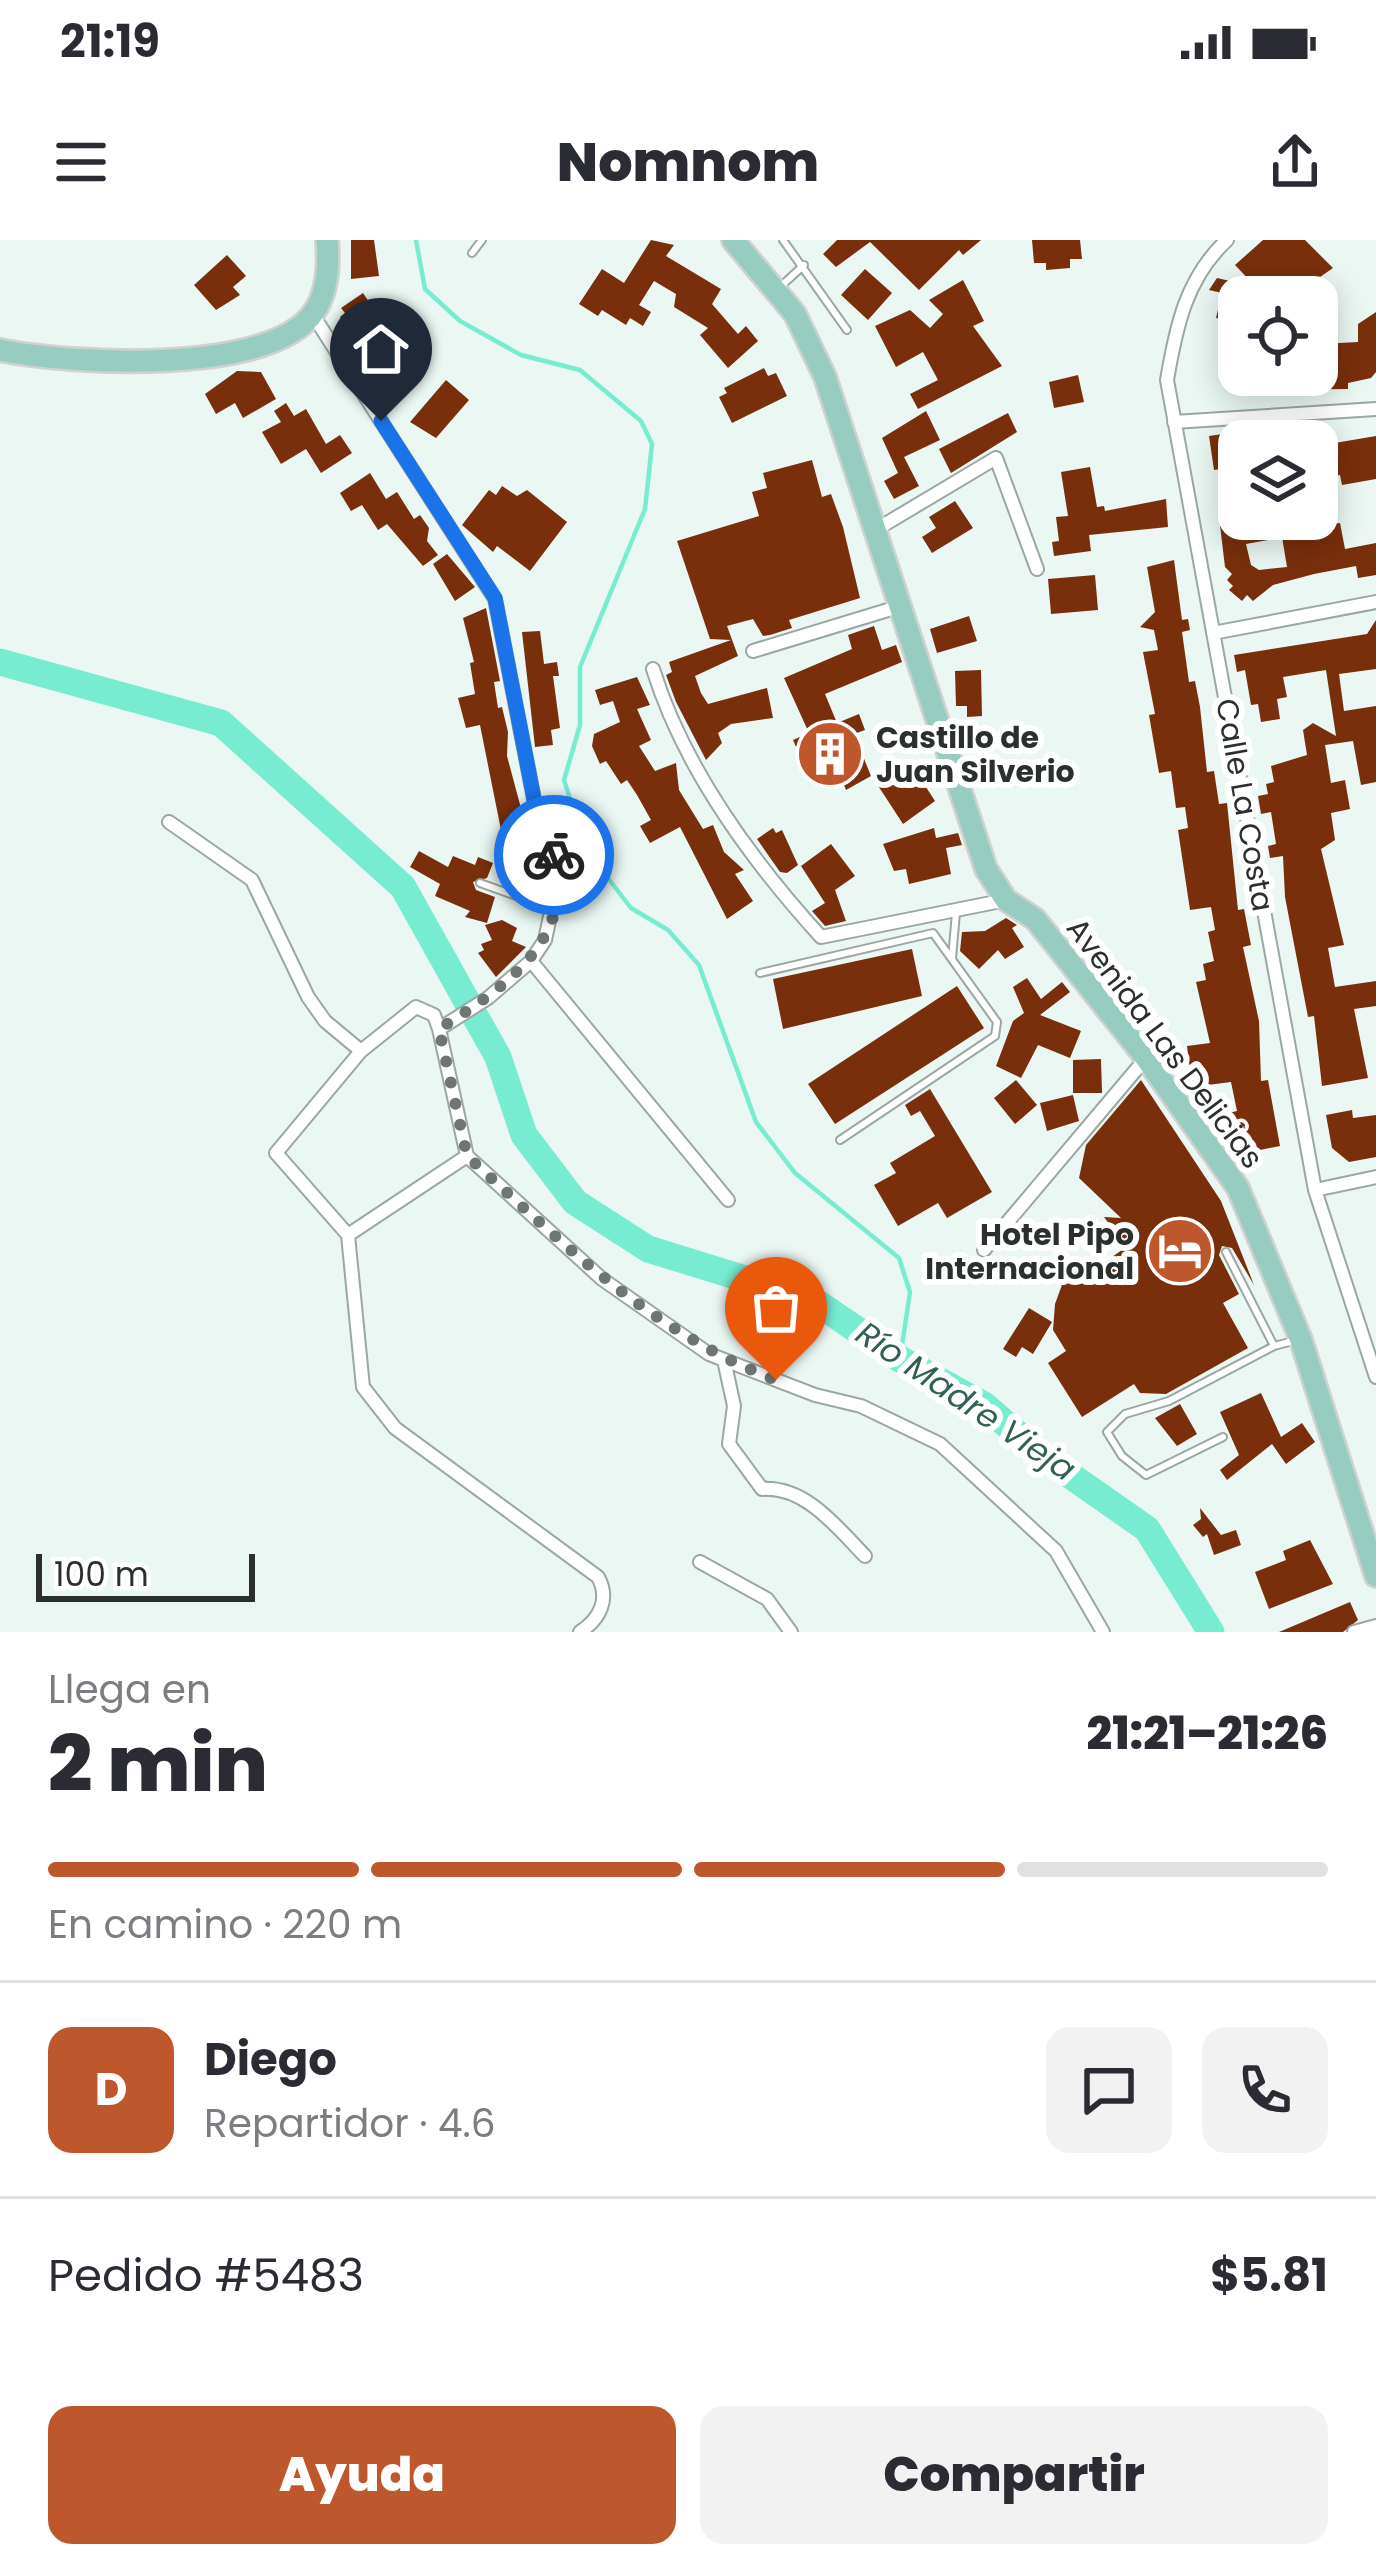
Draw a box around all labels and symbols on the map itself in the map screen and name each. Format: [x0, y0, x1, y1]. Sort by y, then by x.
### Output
pin [330, 298, 432, 421]
street label: Calle La Costa [1205, 695, 1285, 915]
place label: Castillo de Juan Silverio [876, 716, 1075, 793]
building icon: Castillo de Juan Silverio [795, 719, 865, 789]
courier [494, 795, 614, 915]
street label: Avenida Las Delicias [1056, 909, 1274, 1177]
place label: Hotel Pipo Internacional [925, 1213, 1134, 1290]
hotel icon: Hotel Pipo Internacional [1145, 1216, 1215, 1286]
pin [725, 1257, 827, 1380]
water label: Río Madre Vieja [847, 1310, 1085, 1492]
scale bar [36, 1548, 255, 1601]

